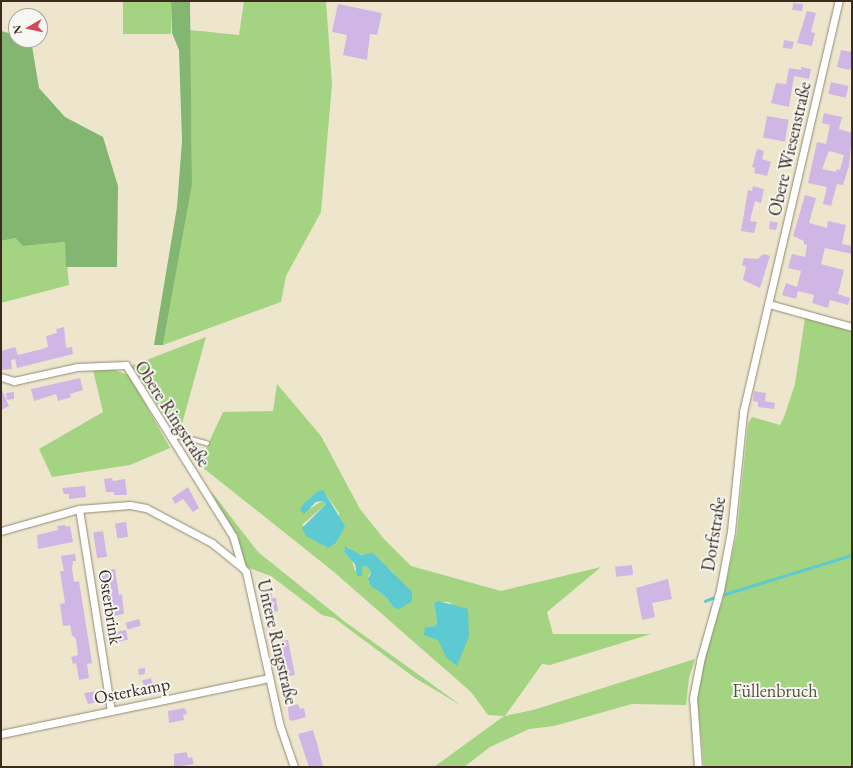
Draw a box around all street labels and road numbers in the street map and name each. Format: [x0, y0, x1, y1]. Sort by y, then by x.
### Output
street label: Obere Wiesenstraße [764, 80, 816, 218]
street label: Obere Ringstraße [130, 357, 214, 471]
street label: Dorfstraße [697, 495, 731, 573]
street label: Osterbrink [93, 568, 127, 646]
street label: Untere Ringstraße [252, 577, 302, 707]
street label: Osterkamp [92, 673, 172, 709]

